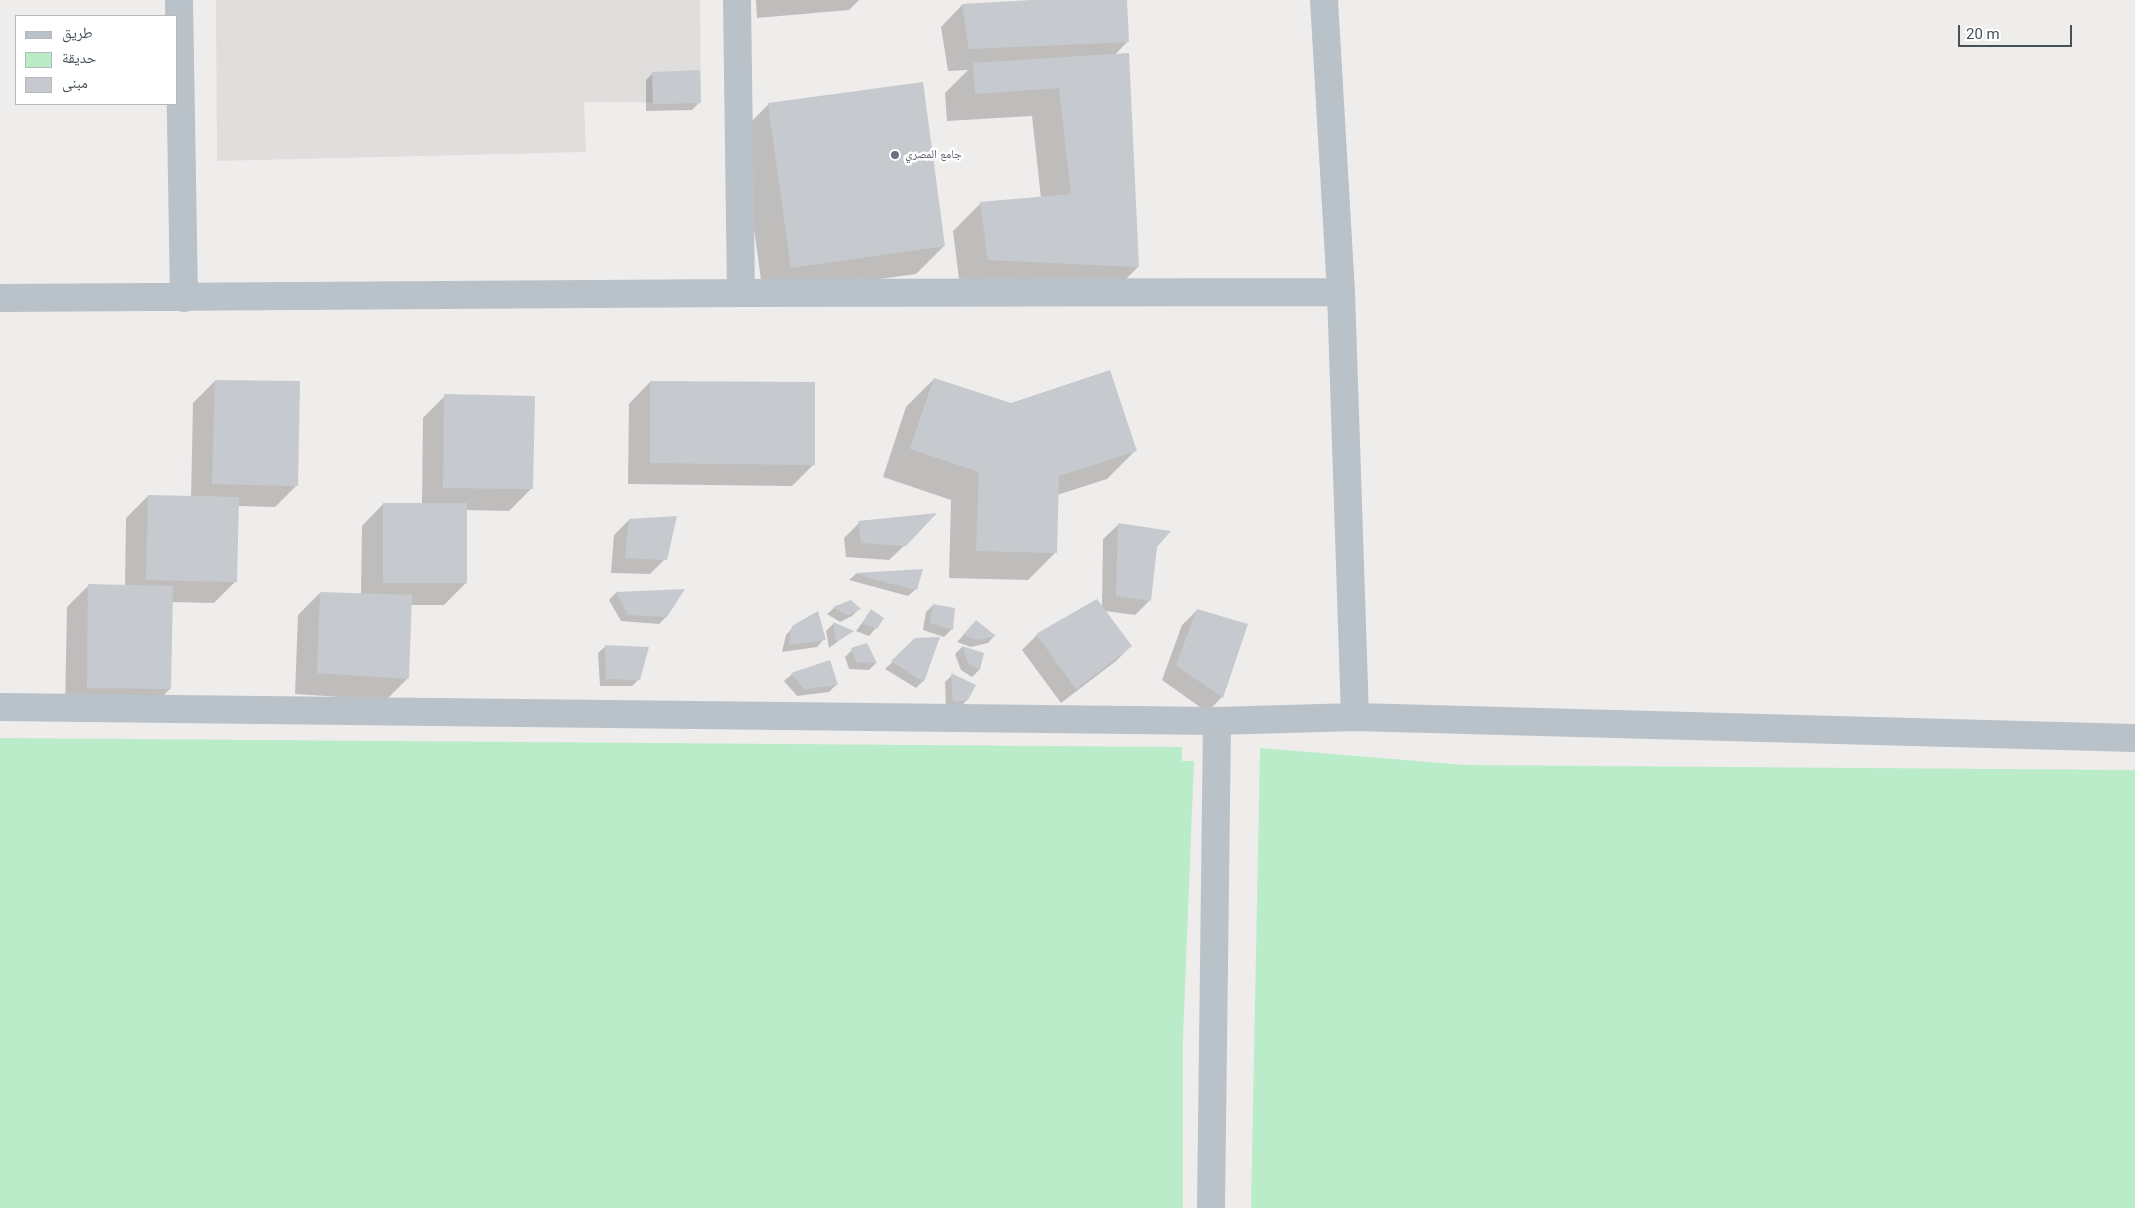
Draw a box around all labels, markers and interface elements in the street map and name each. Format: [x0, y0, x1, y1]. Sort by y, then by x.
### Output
legend [15, 15, 178, 105]
scale bar [1960, 15, 2074, 47]
text: طريق [62, 24, 93, 42]
text: 20 m [1966, 25, 2000, 43]
text: حديقة [62, 49, 96, 67]
text: مبنى [62, 74, 88, 92]
place label: جامع المصري [905, 148, 962, 162]
marker: جامع المصري [889, 149, 901, 161]

